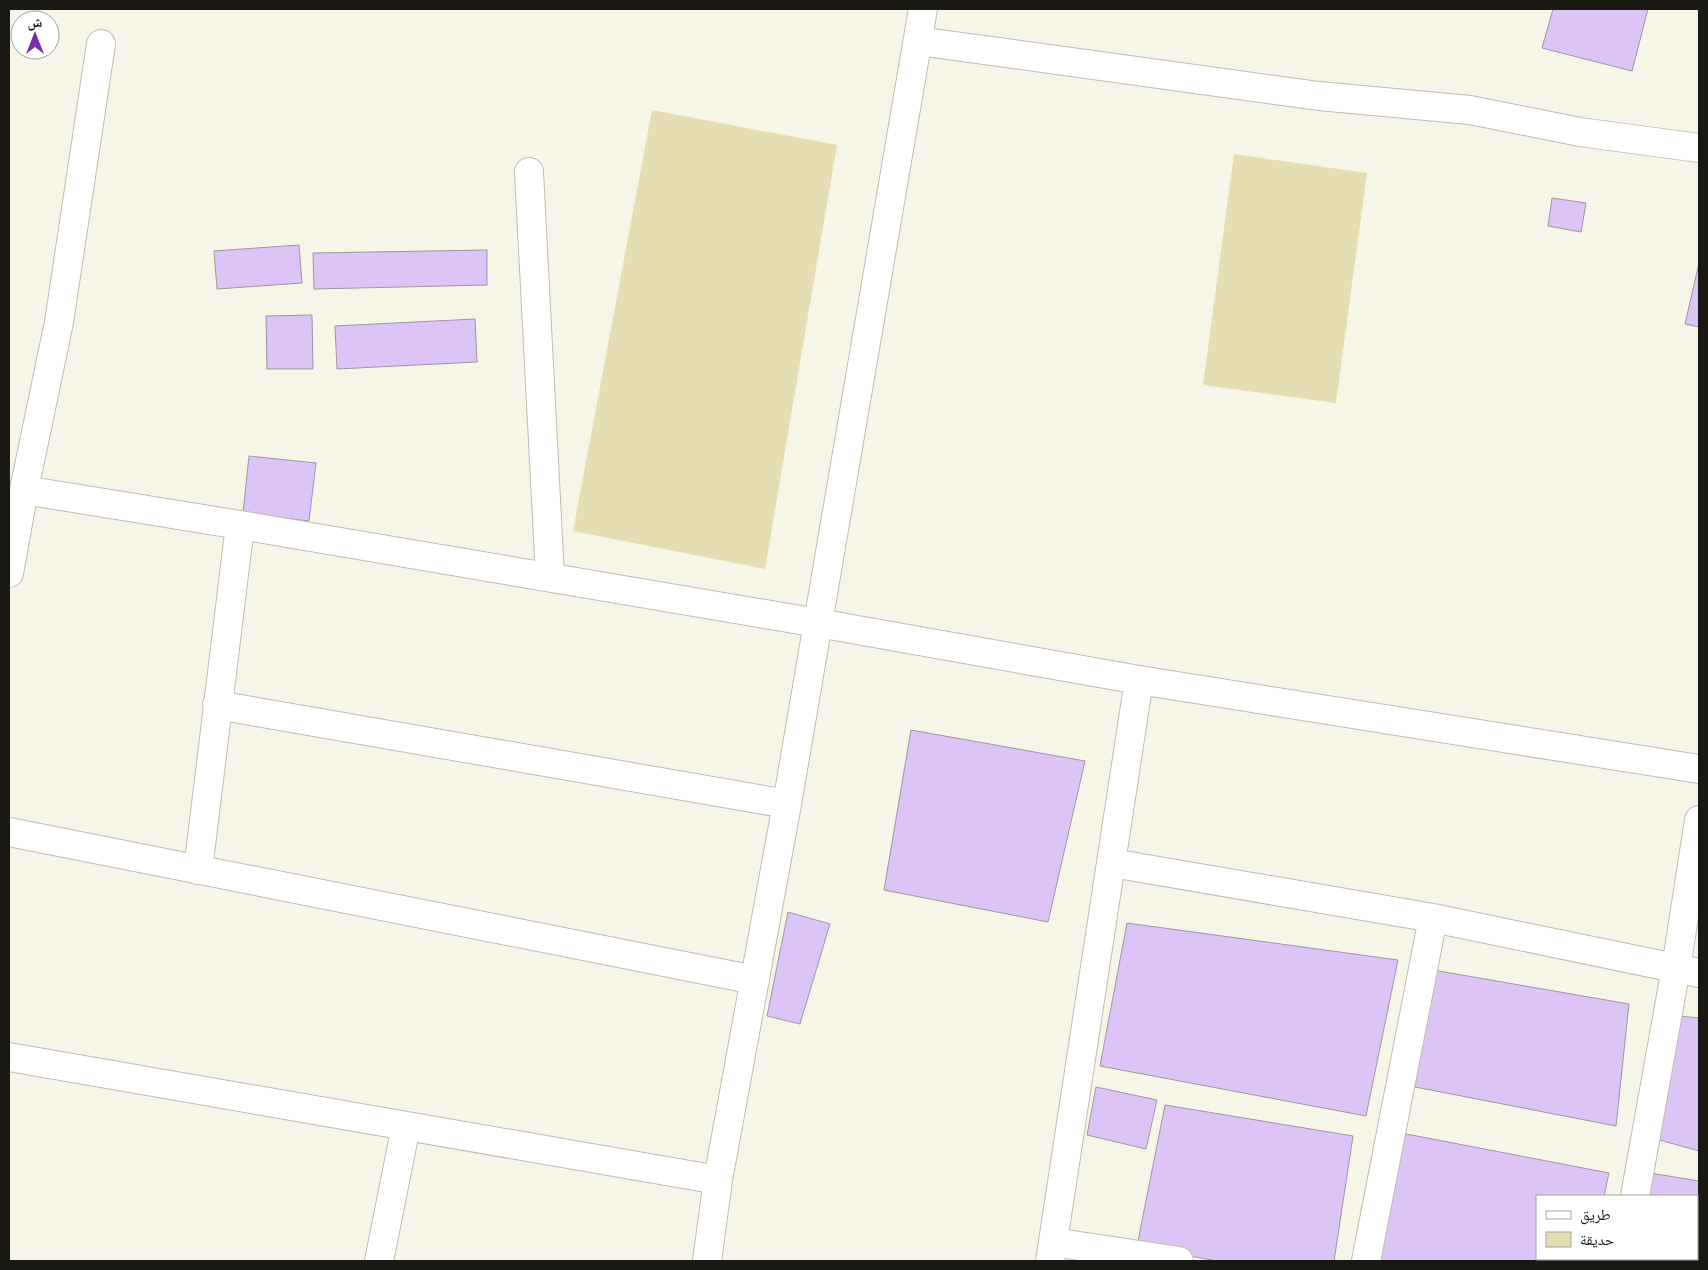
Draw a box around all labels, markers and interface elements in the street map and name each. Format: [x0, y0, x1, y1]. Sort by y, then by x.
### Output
north arrow [10, 10, 60, 60]
text: ش [28, 13, 43, 31]
legend [1536, 1195, 1698, 1260]
text: طريق [1580, 1205, 1611, 1225]
text: حديقة [1580, 1230, 1615, 1248]

